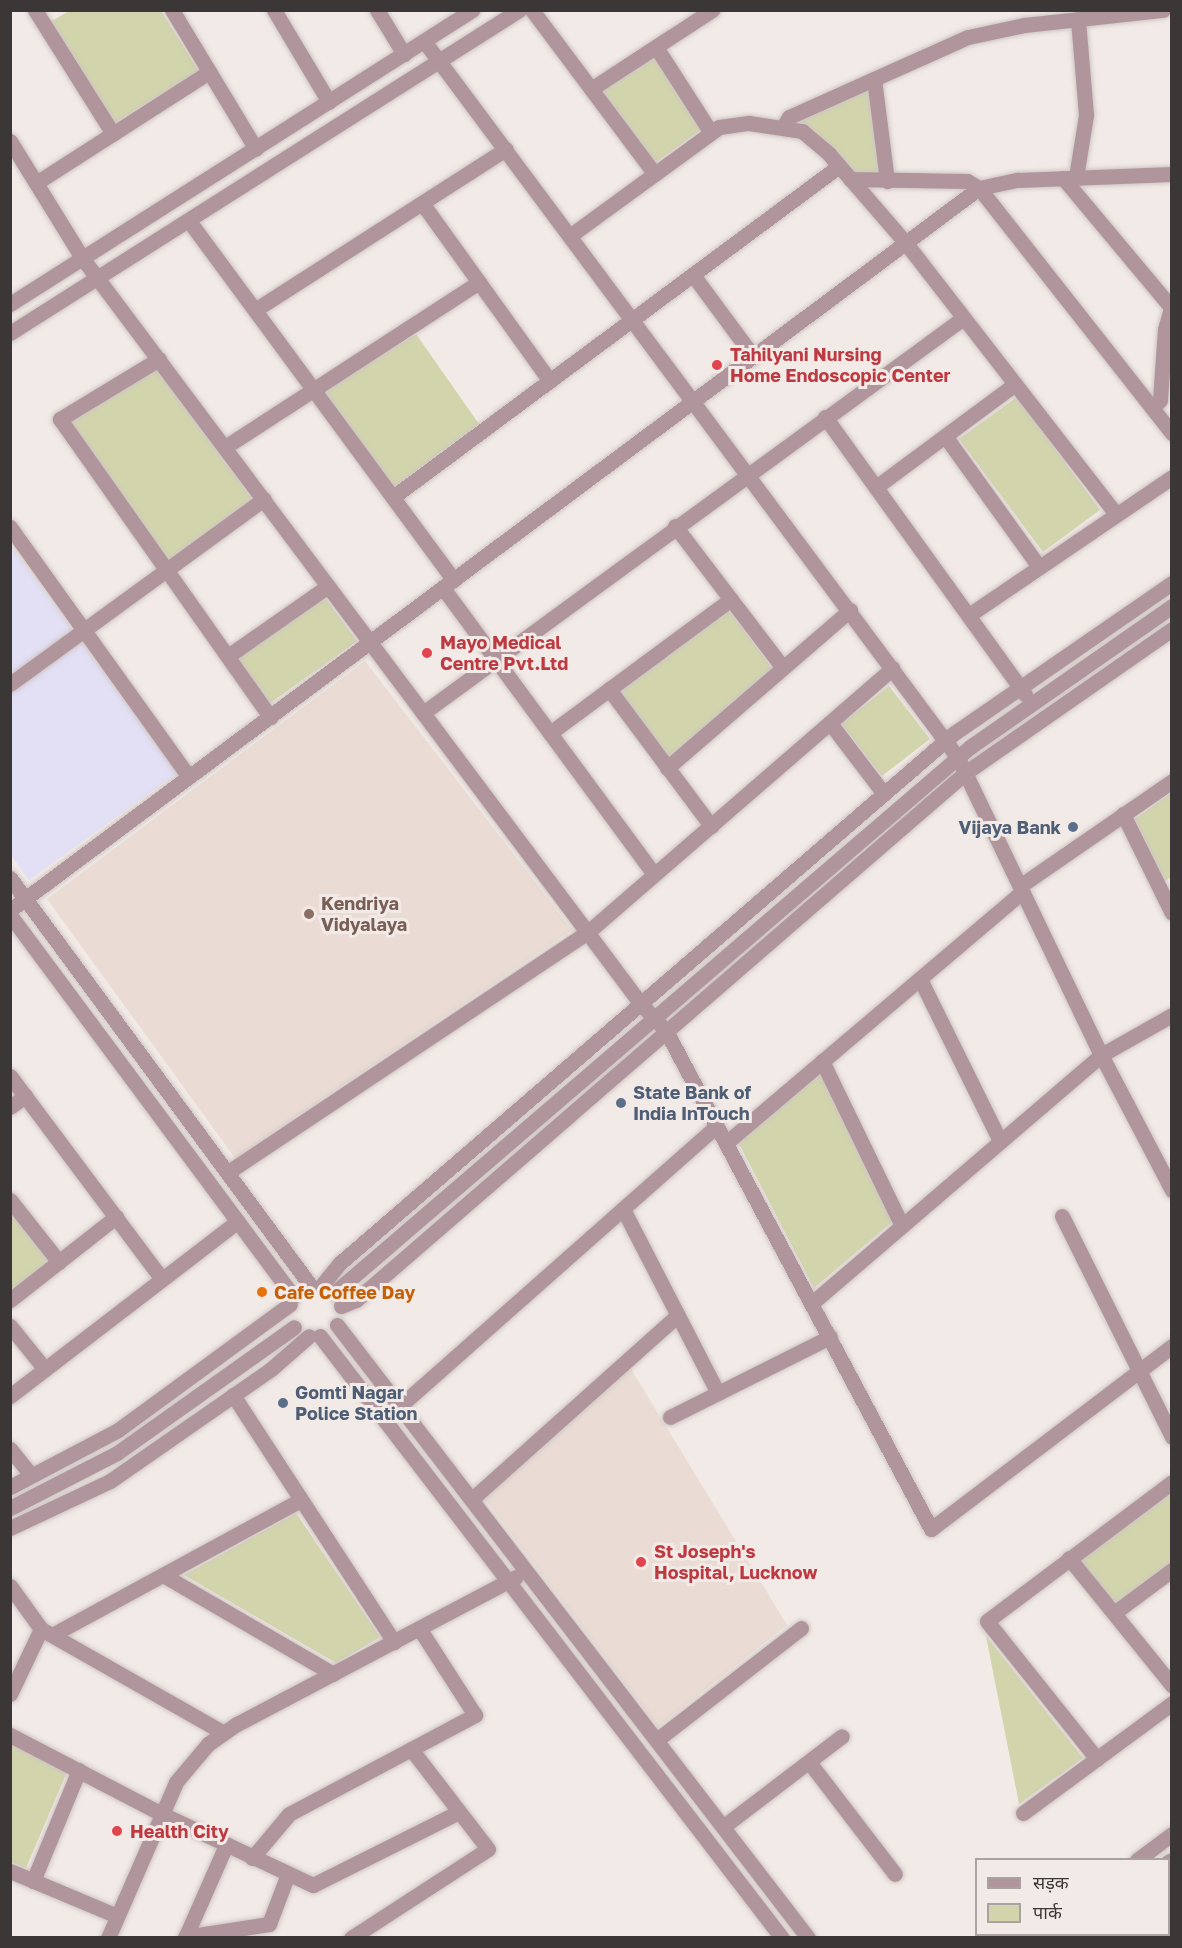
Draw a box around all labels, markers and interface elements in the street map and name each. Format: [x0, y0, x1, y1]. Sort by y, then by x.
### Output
place label: Tahilyani Nursing Home Endoscopic Center [730, 344, 951, 386]
marker: Tahilyani Nursing Home Endoscopic Center [708, 356, 726, 374]
place label: Mayo Medical Centre Pvt.Ltd [440, 632, 568, 674]
marker: Mayo Medical Centre Pvt.Ltd [418, 644, 436, 662]
place label: Vijaya Bank [959, 816, 1061, 838]
marker: Vijaya Bank [1066, 820, 1080, 834]
place label: Kendriya Vidyalaya [321, 893, 407, 936]
marker: Kendriya Vidyalaya [302, 907, 316, 921]
place label: State Bank of India InTouch [633, 1082, 751, 1124]
marker: State Bank of India InTouch [614, 1096, 628, 1110]
place label: Cafe Coffee Day [274, 1281, 415, 1303]
marker: Cafe Coffee Day [255, 1285, 269, 1299]
place label: Gomti Nagar Police Station [295, 1382, 417, 1424]
marker: Gomti Nagar Police Station [276, 1396, 290, 1410]
place label: St Joseph's Hospital, Lucknow [654, 1541, 817, 1584]
marker: St Joseph's Hospital, Lucknow [632, 1553, 650, 1571]
place label: Health City [130, 1820, 229, 1842]
marker: Health City [108, 1822, 126, 1840]
legend [975, 1858, 1170, 1936]
text: सड़क [1033, 1871, 1069, 1893]
text: पार्क [1033, 1901, 1062, 1923]

